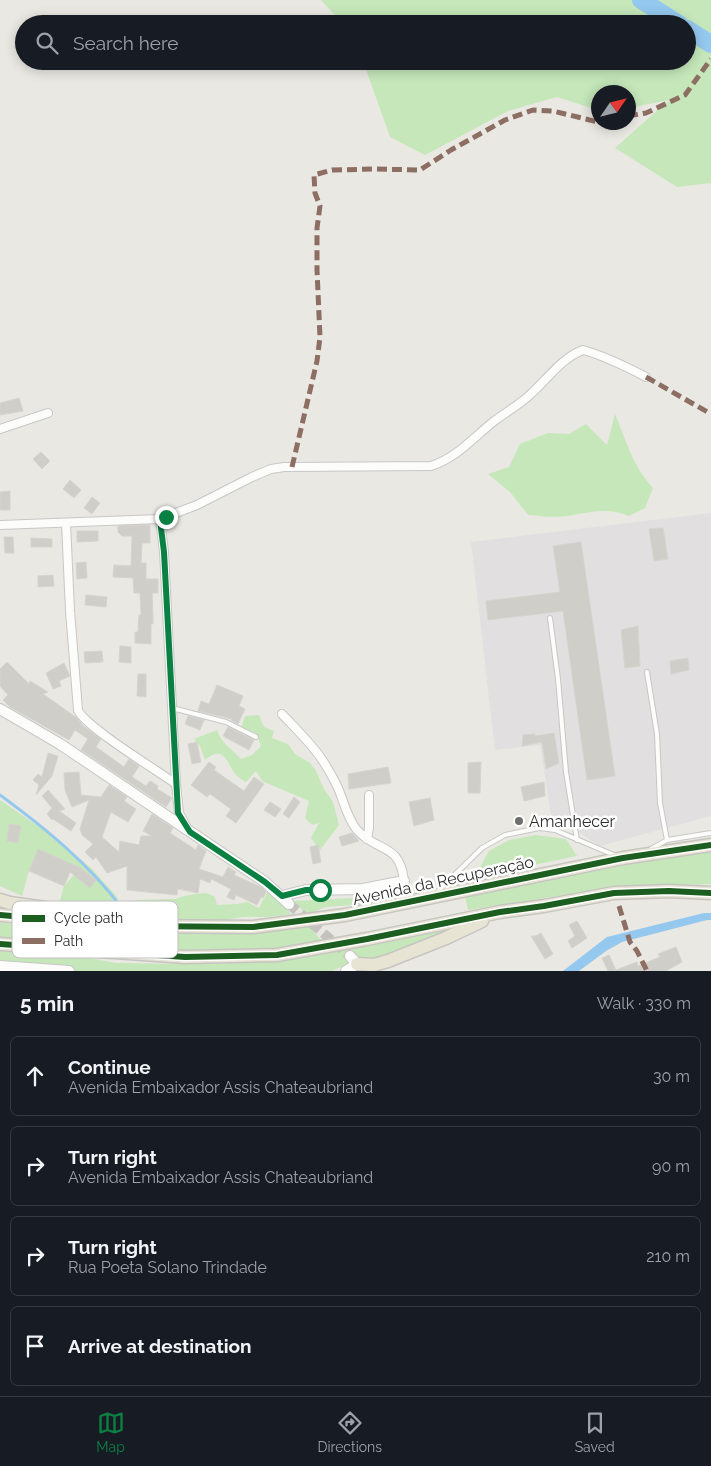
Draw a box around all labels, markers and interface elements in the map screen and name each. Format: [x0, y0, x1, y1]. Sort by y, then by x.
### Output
search box [15, 15, 696, 70]
icon: search [33, 29, 61, 57]
text: Search here [73, 32, 179, 54]
north arrow [591, 85, 636, 130]
route end [155, 506, 178, 529]
place label: Amanhecer [529, 812, 615, 831]
marker: Amanhecer [513, 815, 525, 827]
street label: Avenida da Recuperação [351, 852, 535, 909]
route start [309, 879, 332, 902]
legend [12, 901, 178, 958]
text: Cycle path [54, 910, 123, 926]
text: Path [54, 933, 83, 949]
text: 5 min [20, 991, 74, 1016]
text: Walk · 330 m [597, 994, 691, 1013]
text: Continue [68, 1056, 151, 1078]
icon: ahead [21, 1062, 49, 1090]
text: 30 m [653, 1067, 690, 1086]
text: Avenida Embaixador Assis Chateaubriand [68, 1078, 373, 1097]
text: Turn right [68, 1146, 157, 1168]
icon: right [21, 1152, 49, 1180]
text: 90 m [652, 1157, 690, 1176]
text: Avenida Embaixador Assis Chateaubriand [68, 1168, 373, 1187]
text: Turn right [68, 1236, 157, 1258]
icon: right [21, 1242, 49, 1270]
text: 210 m [646, 1247, 690, 1266]
text: Rua Poeta Solano Trindade [68, 1258, 267, 1277]
icon: arrive [21, 1332, 49, 1360]
text: Arrive at destination [68, 1335, 252, 1357]
tab: Map [96, 1409, 125, 1455]
tab: Directions [317, 1409, 382, 1455]
tab: Saved [575, 1409, 615, 1455]

